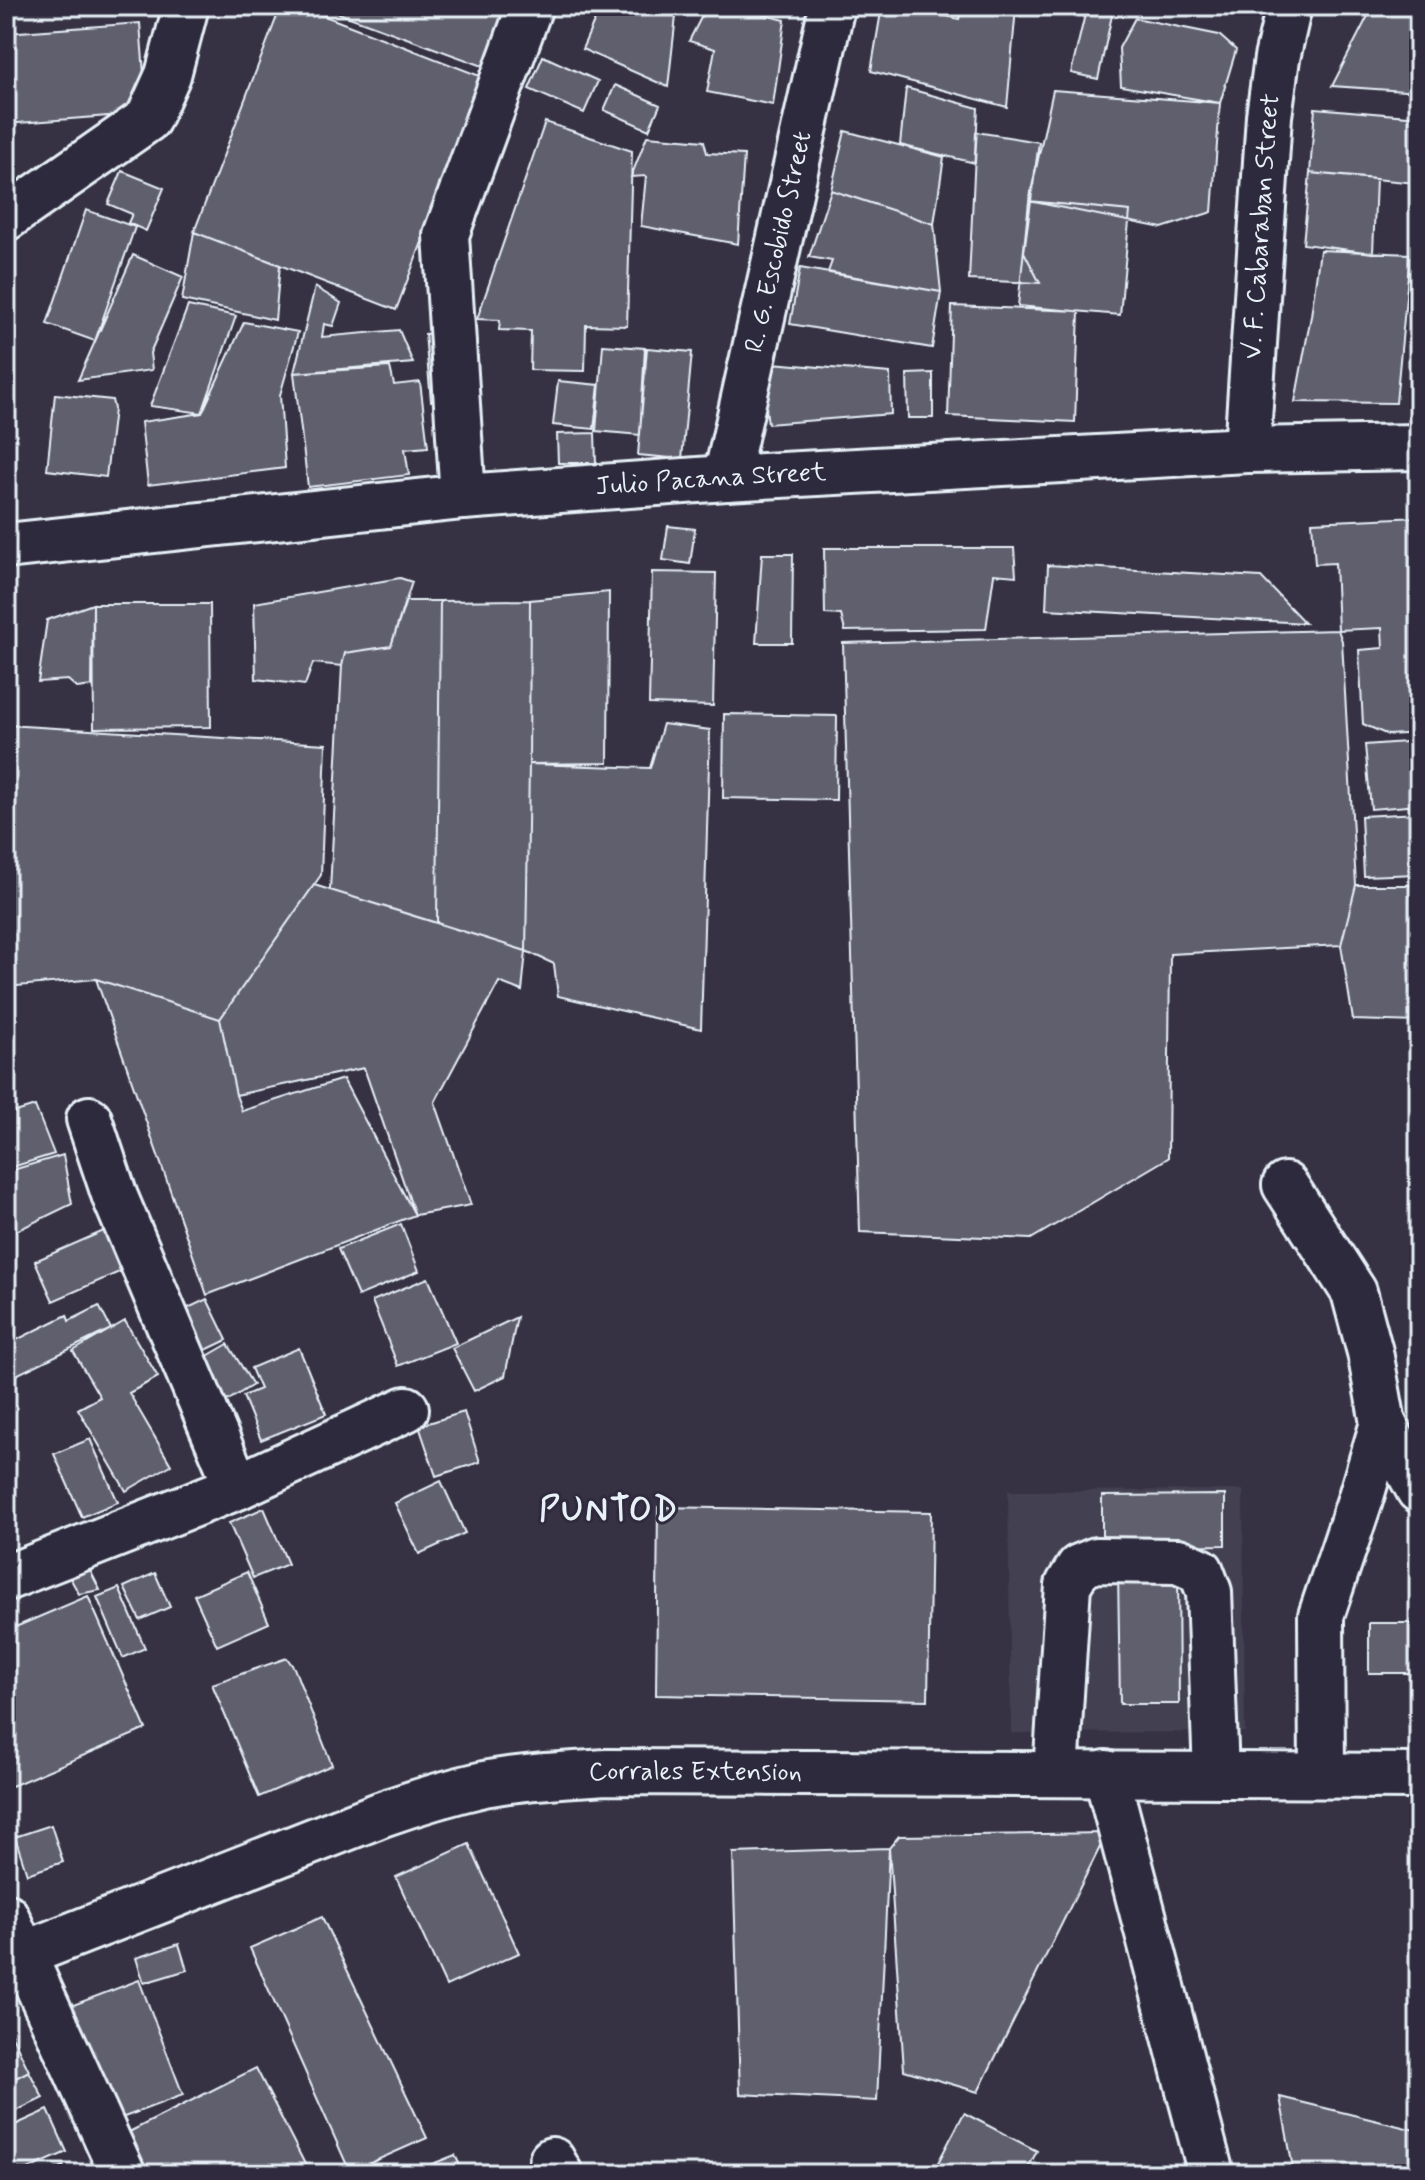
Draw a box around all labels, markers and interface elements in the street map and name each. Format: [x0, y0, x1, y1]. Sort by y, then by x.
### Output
street label: V. F. Cabaraban Street [1236, 92, 1289, 360]
street label: R. G. Escobido Street [738, 128, 820, 356]
street label: Julio Pacana Street [594, 456, 827, 504]
district label: PUNTOD [539, 1488, 679, 1533]
street label: Corrales Extension [588, 1755, 802, 1790]

